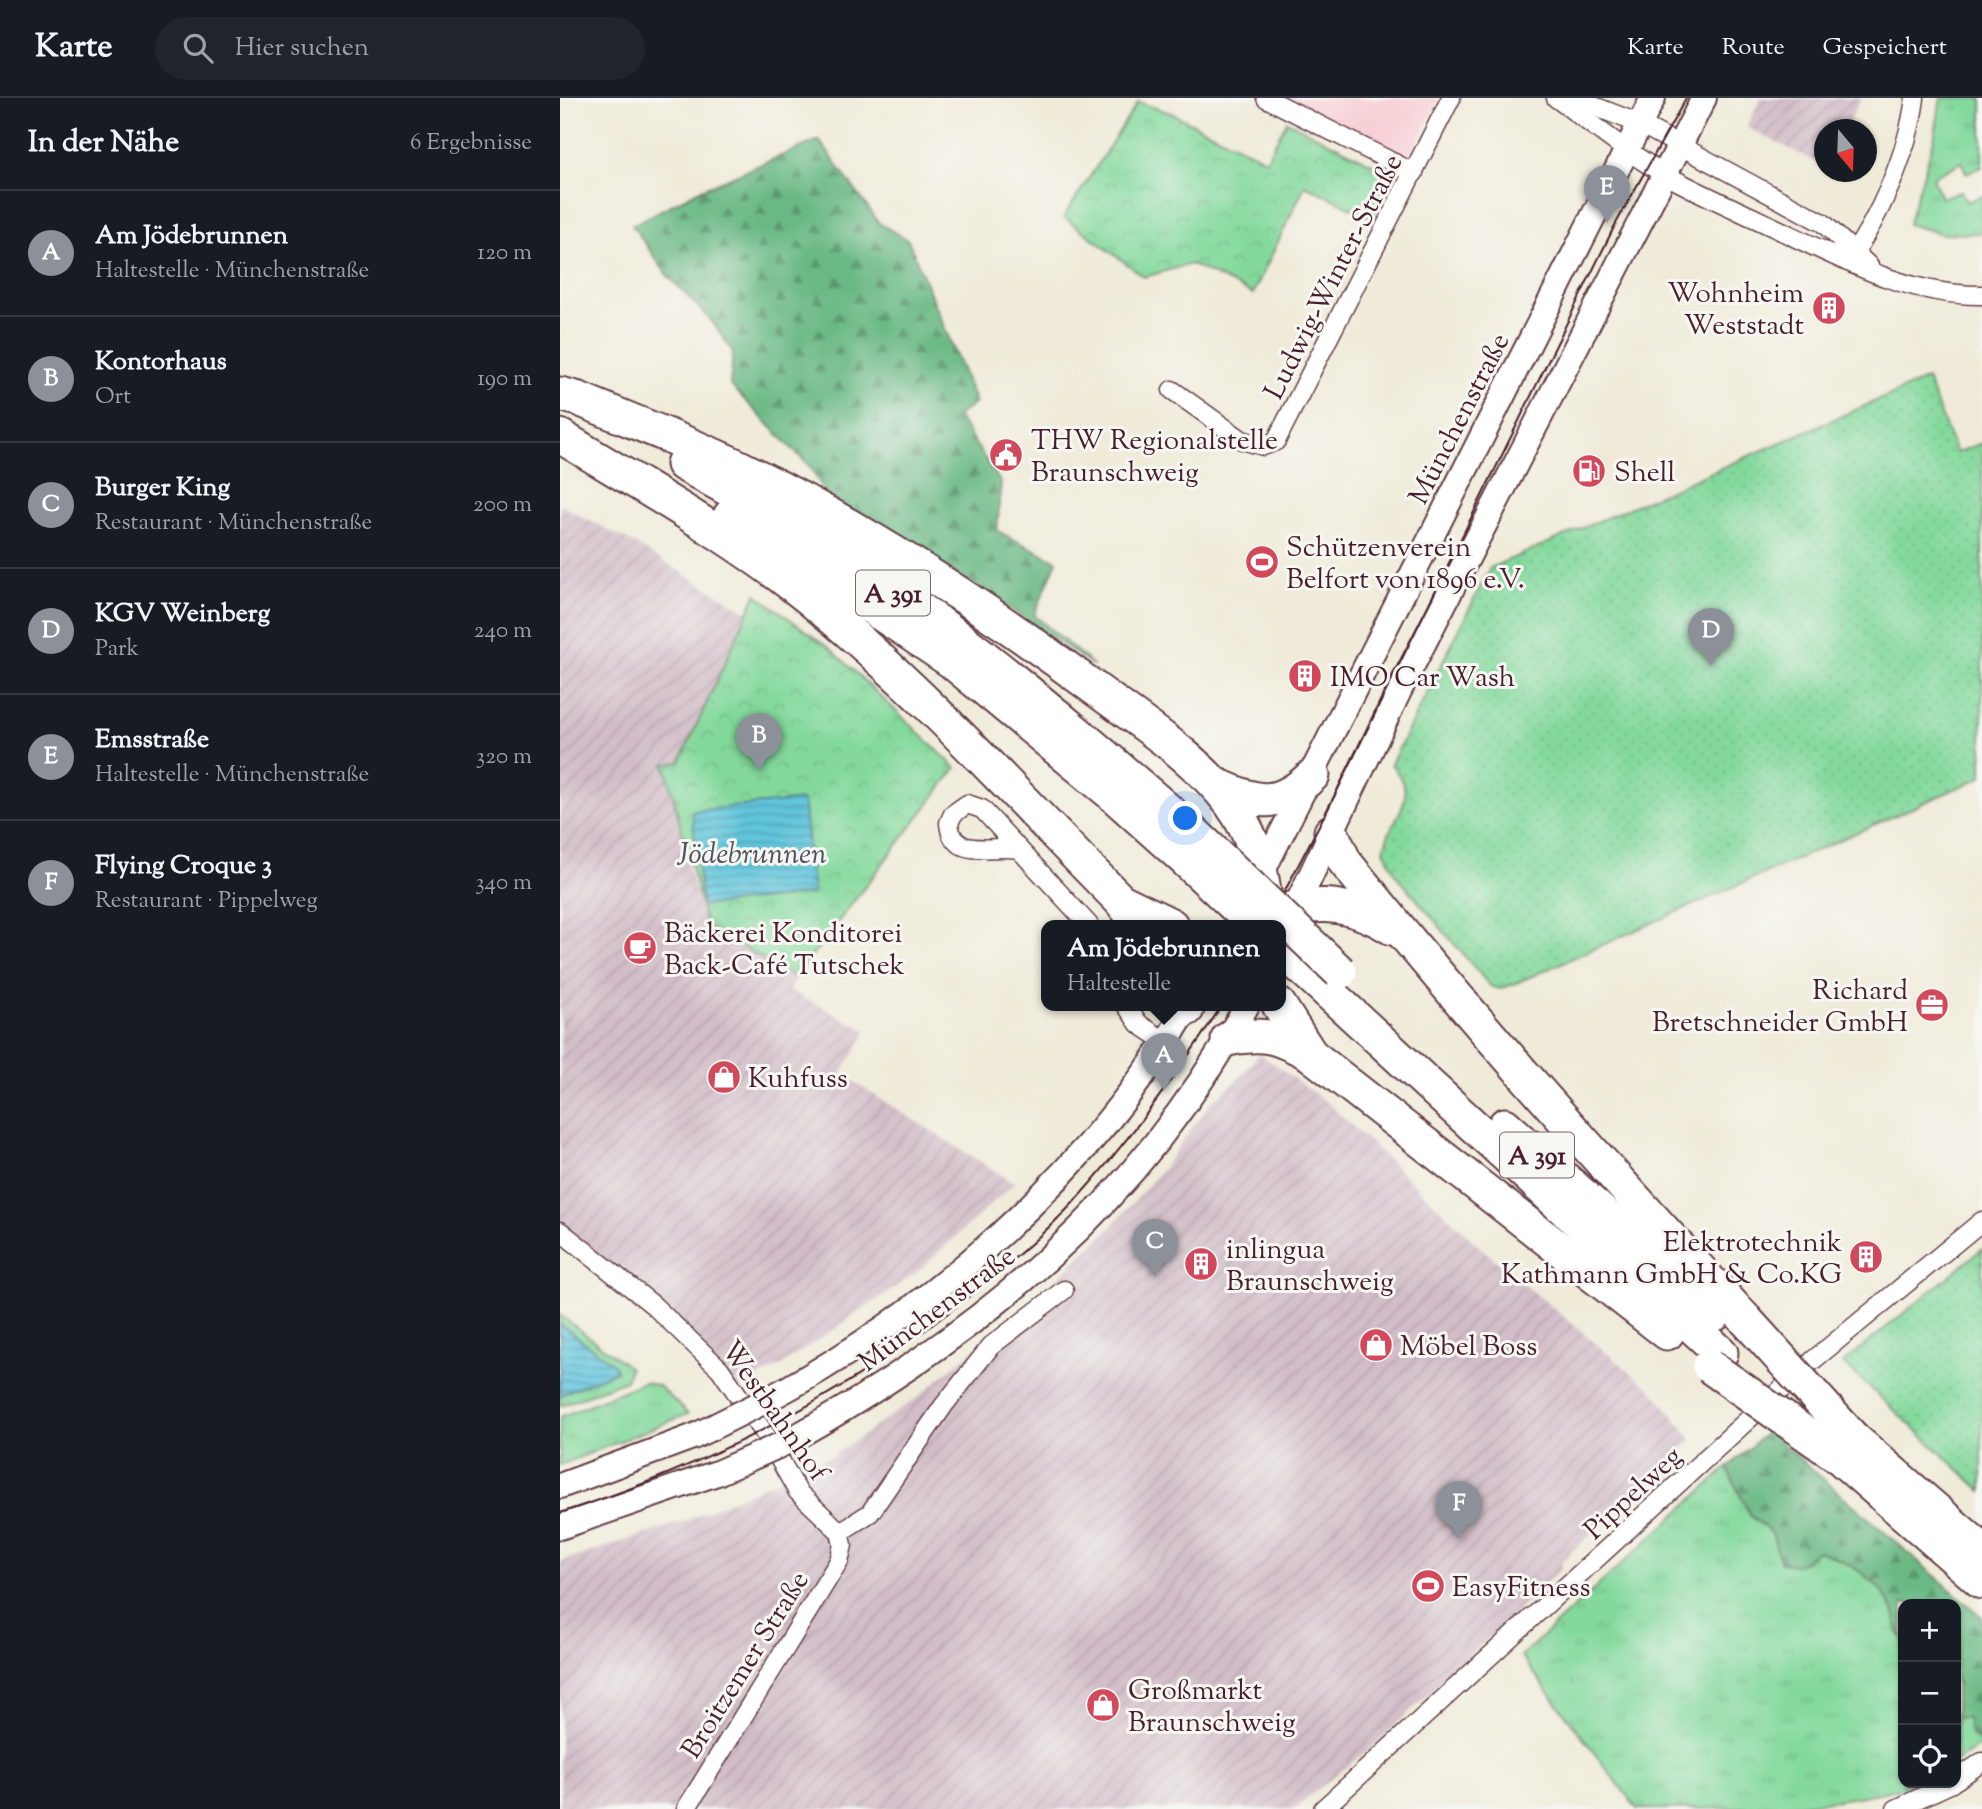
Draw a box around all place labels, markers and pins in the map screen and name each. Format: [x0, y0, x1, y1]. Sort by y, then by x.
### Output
pin: E [1584, 165, 1630, 223]
place label: Wohnheim Weststadt [1667, 275, 1804, 347]
building icon: Wohnheim Weststadt [1810, 289, 1848, 327]
place label: THW Regionalstelle Braunschweig [1031, 422, 1278, 494]
public building icon: THW Regionalstelle Braunschweig [987, 436, 1025, 474]
fuel station icon: Shell [1570, 452, 1608, 490]
place label: Shell [1614, 454, 1676, 494]
place label: Schützenverein Belfort von 1896 e.V. [1286, 529, 1525, 601]
sports icon: Schützenverein Belfort von 1896 e.V. [1243, 543, 1281, 581]
pin: D [1688, 608, 1734, 666]
building icon: IMO Car Wash [1286, 657, 1324, 695]
place label: IMO Car Wash [1330, 659, 1515, 699]
pin: B [736, 713, 782, 771]
place label: Bäckerei Konditorei Back-Café Tutschek [664, 915, 905, 987]
cafe icon: Bäckerei Konditorei Back-Café Tutschek [621, 929, 659, 967]
place label: Richard Bretschneider GmbH [1652, 972, 1908, 1044]
office icon: Richard Bretschneider GmbH [1913, 986, 1951, 1024]
pin: A [1141, 1033, 1187, 1091]
shop icon: Kuhfuss [705, 1058, 743, 1096]
place label: Kuhfuss [748, 1060, 848, 1100]
pin: C [1132, 1219, 1178, 1277]
place label: Elektrotechnik Kathmann GmbH & Co.KG [1501, 1224, 1842, 1296]
place label: inlingua Braunschweig [1226, 1231, 1394, 1303]
building icon: Elektrotechnik Kathmann GmbH & Co.KG [1847, 1238, 1885, 1276]
building icon: inlingua Braunschweig [1182, 1245, 1220, 1283]
shop icon: Möbel Boss [1357, 1326, 1395, 1364]
place label: Möbel Boss [1400, 1328, 1537, 1368]
pin: F [1436, 1481, 1482, 1539]
sports icon: EasyFitness [1409, 1567, 1447, 1605]
place label: EasyFitness [1452, 1569, 1591, 1609]
place label: Großmarkt Braunschweig [1128, 1672, 1296, 1744]
shop icon: Großmarkt Braunschweig [1084, 1686, 1122, 1724]

